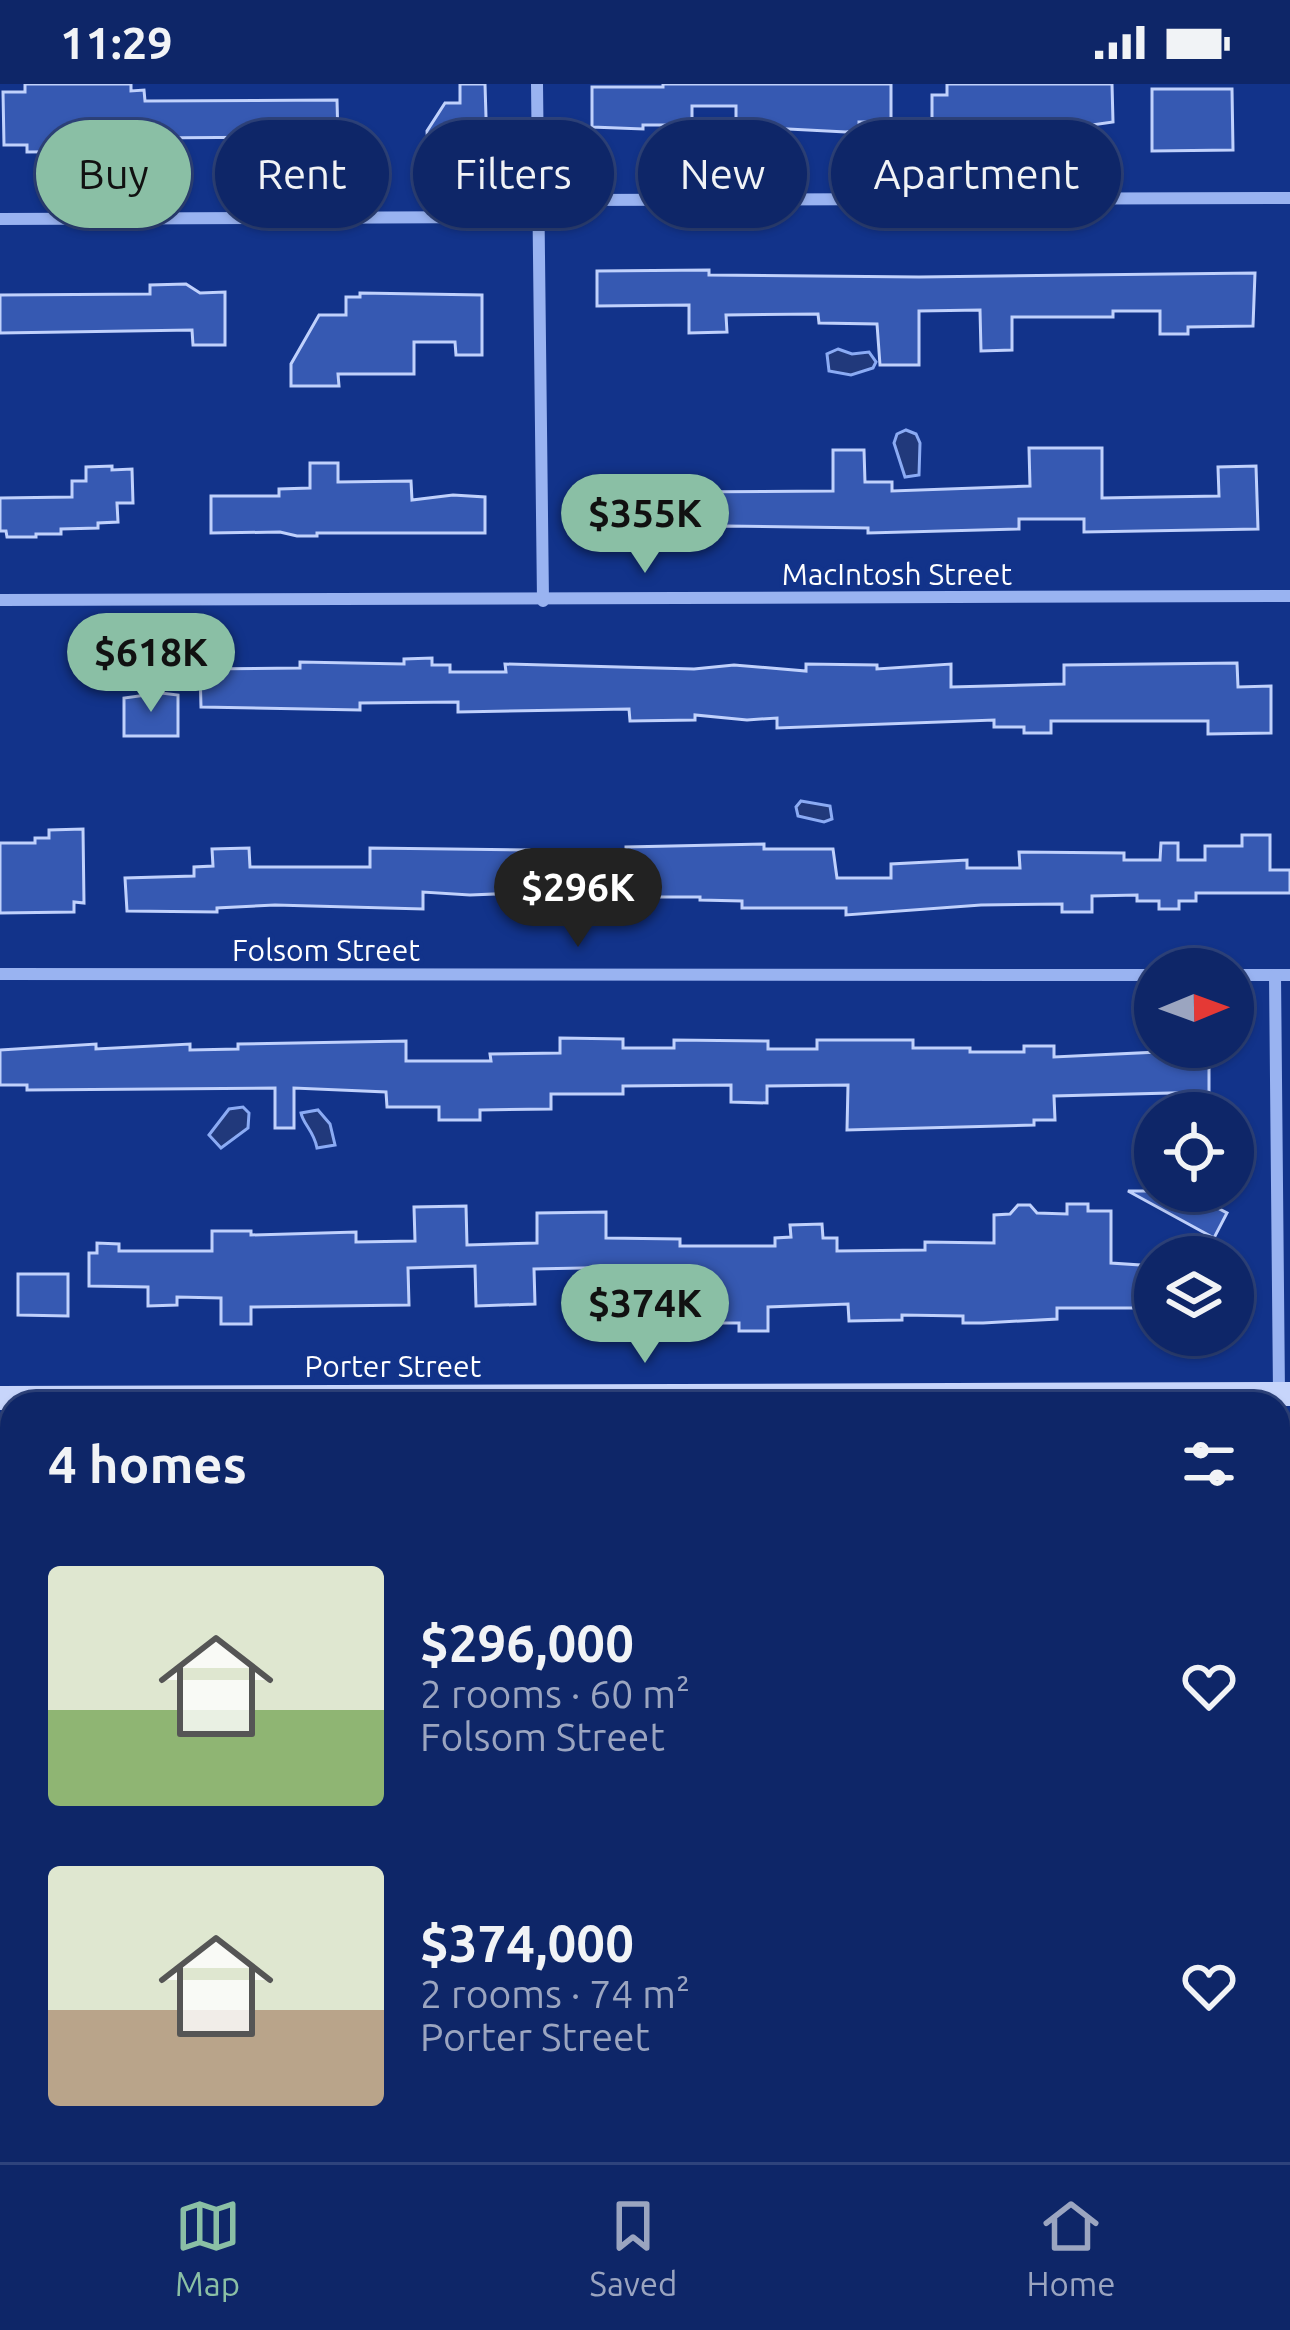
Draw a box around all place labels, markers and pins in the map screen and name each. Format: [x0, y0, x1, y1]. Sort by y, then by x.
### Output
pin: $355K [561, 474, 729, 576]
pin: $618K [67, 613, 235, 715]
pin: $296K [494, 848, 662, 950]
pin: $374K [561, 1264, 729, 1366]

